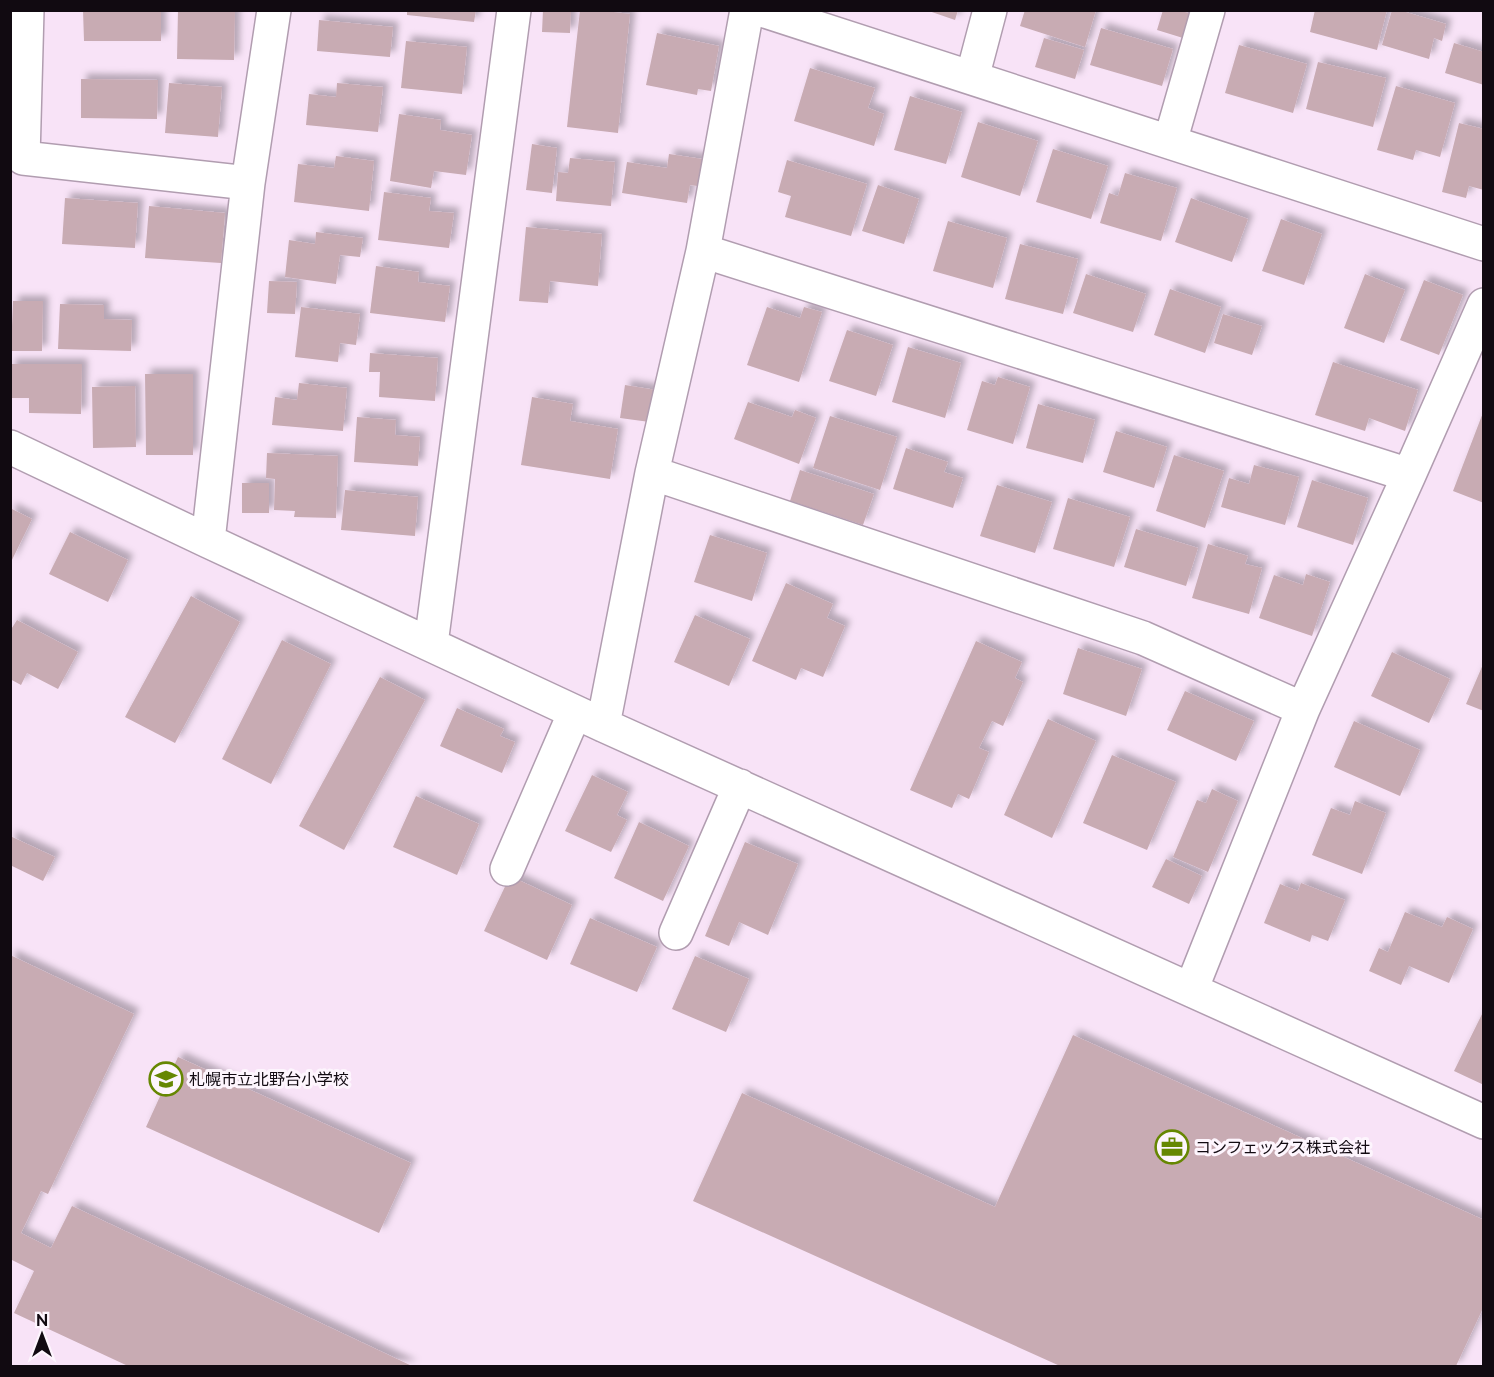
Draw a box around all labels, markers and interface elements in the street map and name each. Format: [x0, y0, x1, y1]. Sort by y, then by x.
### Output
school or university icon: 札幌市立北野台小学校 [148, 1061, 184, 1097]
place label: 札幌市立北野台小学校 [189, 1070, 349, 1089]
office icon: コンフェックス株式会社 [1154, 1129, 1190, 1165]
place label: コンフェックス株式会社 [1195, 1138, 1370, 1157]
north arrow [12, 1305, 72, 1365]
text: N [36, 1311, 48, 1330]

